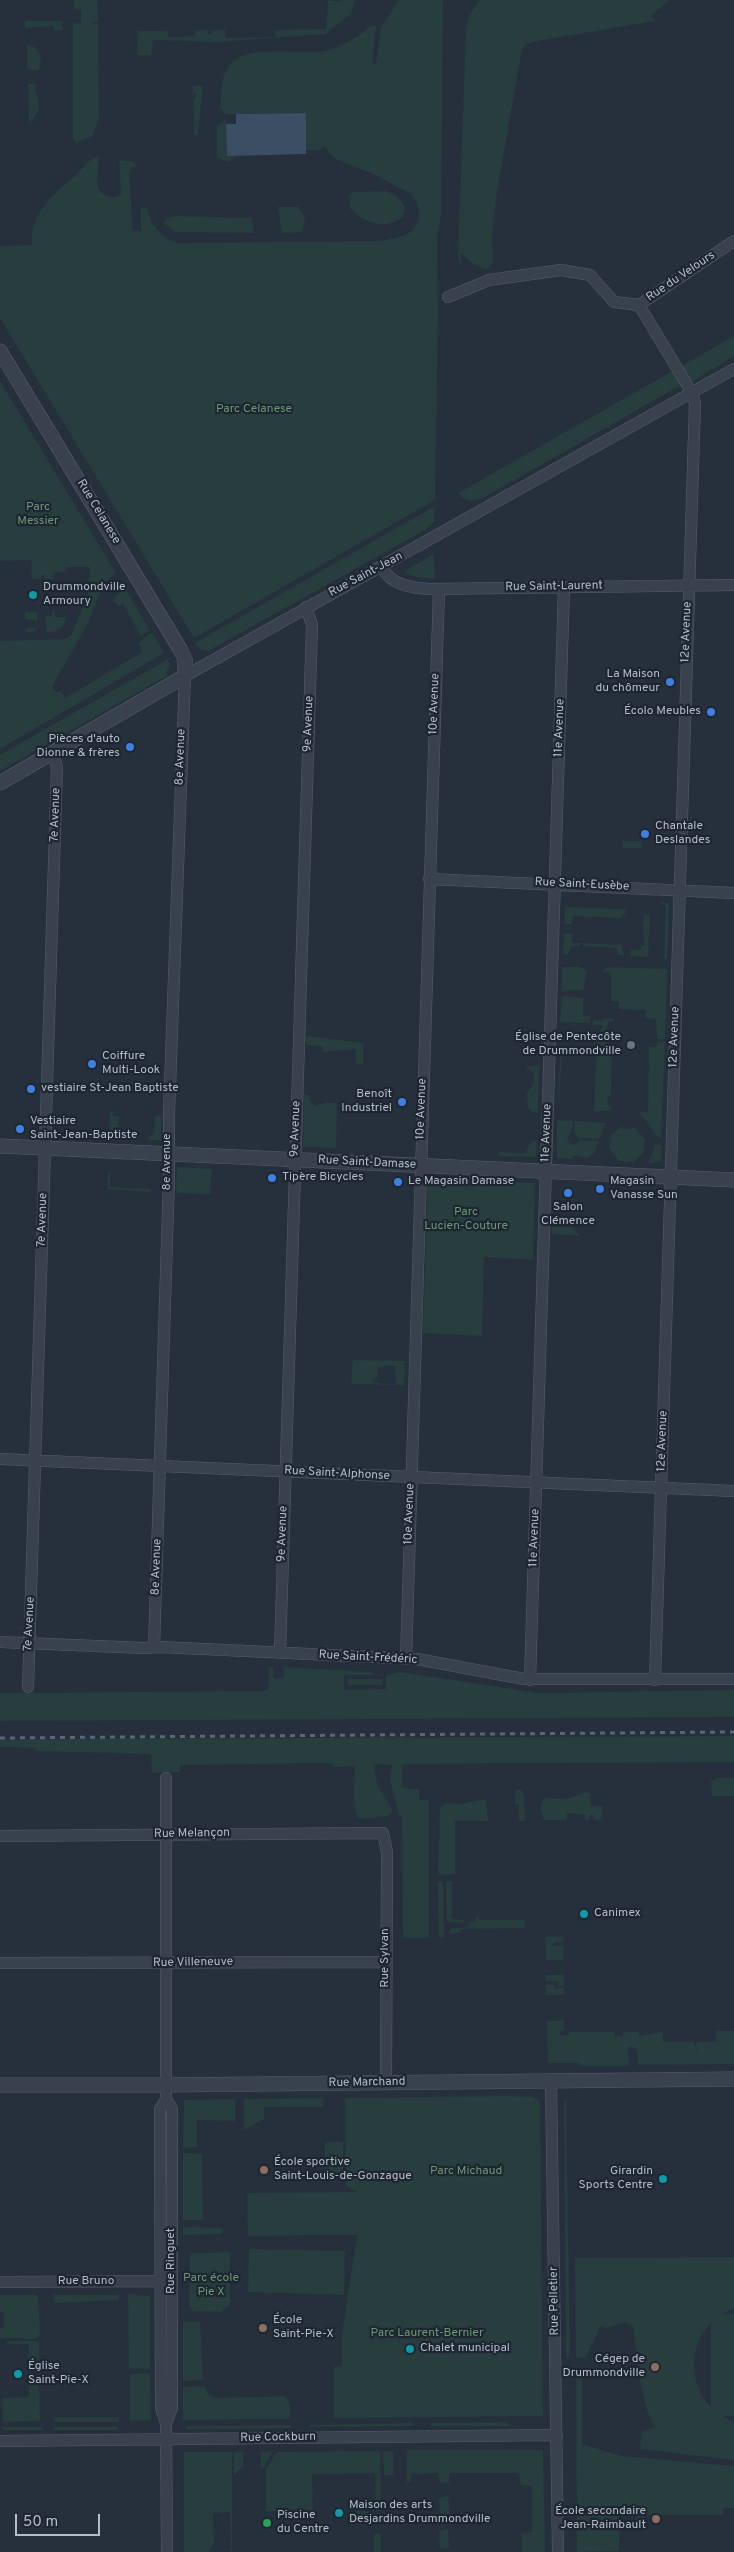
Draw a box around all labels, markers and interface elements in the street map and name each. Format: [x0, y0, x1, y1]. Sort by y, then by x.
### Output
street label: Rue du Velours [644, 249, 718, 305]
park label: Parc Celanese [216, 403, 292, 417]
street label: Rue Celanese [73, 477, 123, 547]
park label: Parc Messier [17, 501, 59, 529]
street label: Rue Saint-Jean [327, 549, 405, 601]
street label: Rue Saint-Laurent [505, 579, 603, 595]
place label: Drummondville Armoury [43, 581, 126, 609]
marker: Drummondville Armoury [27, 589, 39, 601]
street label: 12e Avenue [679, 601, 695, 663]
place label: La Maison du chômeur [596, 668, 660, 696]
street label: 10e Avenue [427, 673, 443, 735]
marker: La Maison du chômeur [664, 676, 676, 688]
street label: 9e Avenue [301, 695, 317, 753]
street label: 11e Avenue [552, 699, 568, 757]
place label: Écolo Meubles [624, 705, 701, 719]
marker: Écolo Meubles [705, 706, 717, 718]
street label: 8e Avenue [173, 728, 189, 786]
place label: Pièces d'auto Dionne & frères [37, 733, 120, 761]
marker: Pièces d'auto Dionne & frères [124, 741, 136, 753]
street label: 7e Avenue [48, 787, 64, 843]
place label: Chantale Deslandes [655, 820, 710, 848]
marker: Chantale Deslandes [639, 828, 651, 840]
street label: Rue Saint-Eusèbe [534, 875, 630, 895]
street label: 12e Avenue [667, 1006, 683, 1068]
place label: Église de Pentecôte de Drummondville [515, 1031, 621, 1059]
marker: Église de Pentecôte de Drummondville [625, 1039, 637, 1051]
place label: Coiffure Multi-Look [102, 1050, 160, 1078]
marker: Coiffure Multi-Look [86, 1058, 98, 1070]
street label: 10e Avenue [414, 1078, 430, 1140]
place label: vestiaire St-Jean Baptiste [41, 1082, 179, 1096]
marker: vestiaire St-Jean Baptiste [25, 1083, 37, 1095]
place label: Benoît Industriel [341, 1088, 392, 1116]
marker: Benoît Industriel [396, 1096, 408, 1108]
street label: 9e Avenue [288, 1100, 304, 1158]
street label: 11e Avenue [539, 1104, 555, 1162]
place label: Vestiaire Saint-Jean-Baptiste [30, 1115, 137, 1143]
marker: Vestiaire Saint-Jean-Baptiste [14, 1123, 26, 1135]
street label: 8e Avenue [161, 1134, 175, 1190]
street label: Rue Saint-Damase [317, 1153, 417, 1173]
place label: Tipère Bicycles [282, 1171, 364, 1185]
marker: Tipère Bicycles [266, 1172, 278, 1184]
place label: Le Magasin Damase [408, 1175, 514, 1189]
place label: Magasin Vanasse Sun [610, 1175, 678, 1203]
marker: Le Magasin Damase [392, 1176, 404, 1188]
marker: Magasin Vanasse Sun [594, 1183, 606, 1195]
marker: Salon Clémence [562, 1187, 574, 1199]
street label: 7e Avenue [35, 1192, 51, 1248]
place label: Salon Clémence [541, 1201, 595, 1229]
park label: Parc Lucien-Couture [424, 1206, 508, 1234]
street label: 12e Avenue [655, 1410, 671, 1472]
street label: Rue Saint-Alphonse [284, 1464, 390, 1484]
street label: 10e Avenue [402, 1483, 418, 1545]
street label: 9e Avenue [275, 1505, 291, 1563]
street label: 11e Avenue [527, 1509, 543, 1567]
street label: 8e Avenue [149, 1538, 165, 1596]
street label: 7e Avenue [21, 1596, 39, 1652]
street label: Rue Saint-Frédéric [318, 1648, 418, 1668]
street label: Rue Melançon [154, 1826, 230, 1842]
place label: Canimex [594, 1907, 641, 1921]
marker: Canimex [578, 1908, 590, 1920]
street label: Rue Sylvan [379, 1928, 393, 1988]
street label: Rue Villeneuve [153, 1955, 233, 1971]
street label: Rue Marchand [328, 2075, 406, 2091]
place label: École sportive Saint-Louis-de-Gonzague [274, 2156, 412, 2184]
marker: École sportive Saint-Louis-de-Gonzague [258, 2164, 270, 2176]
park label: Parc Michaud [430, 2165, 502, 2179]
place label: Girardin Sports Centre [579, 2165, 653, 2193]
marker: Girardin Sports Centre [657, 2173, 669, 2185]
street label: Rue Ringuet [165, 2228, 179, 2294]
street label: Rue Pelletier [547, 2266, 563, 2336]
park label: Parc école Pie X [183, 2272, 239, 2300]
street label: Rue Bruno [58, 2275, 114, 2289]
place label: École Saint-Pie-X [273, 2314, 334, 2342]
marker: École Saint-Pie-X [257, 2322, 269, 2334]
park label: Parc Laurent-Bernier [370, 2327, 484, 2341]
place label: Chalet municipal [420, 2342, 510, 2356]
marker: Chalet municipal [404, 2343, 416, 2355]
place label: Cégep de Drummondville [562, 2353, 645, 2381]
place label: Église Saint-Pie-X [28, 2360, 89, 2388]
marker: Cégep de Drummondville [649, 2361, 661, 2373]
marker: Église Saint-Pie-X [12, 2368, 24, 2380]
street label: Rue Cockburn [240, 2430, 316, 2446]
place label: Maison des arts Desjardins Drummondville [349, 2499, 490, 2527]
scale bar [18, 2504, 102, 2536]
place label: École secondaire Jean-Raimbault [555, 2505, 646, 2533]
marker: Maison des arts Desjardins Drummondville [333, 2507, 345, 2519]
place label: Piscine du Centre [277, 2509, 329, 2537]
text: 50 m [23, 2513, 58, 2532]
marker: École secondaire Jean-Raimbault [650, 2513, 662, 2525]
marker: Piscine du Centre [261, 2517, 273, 2529]

